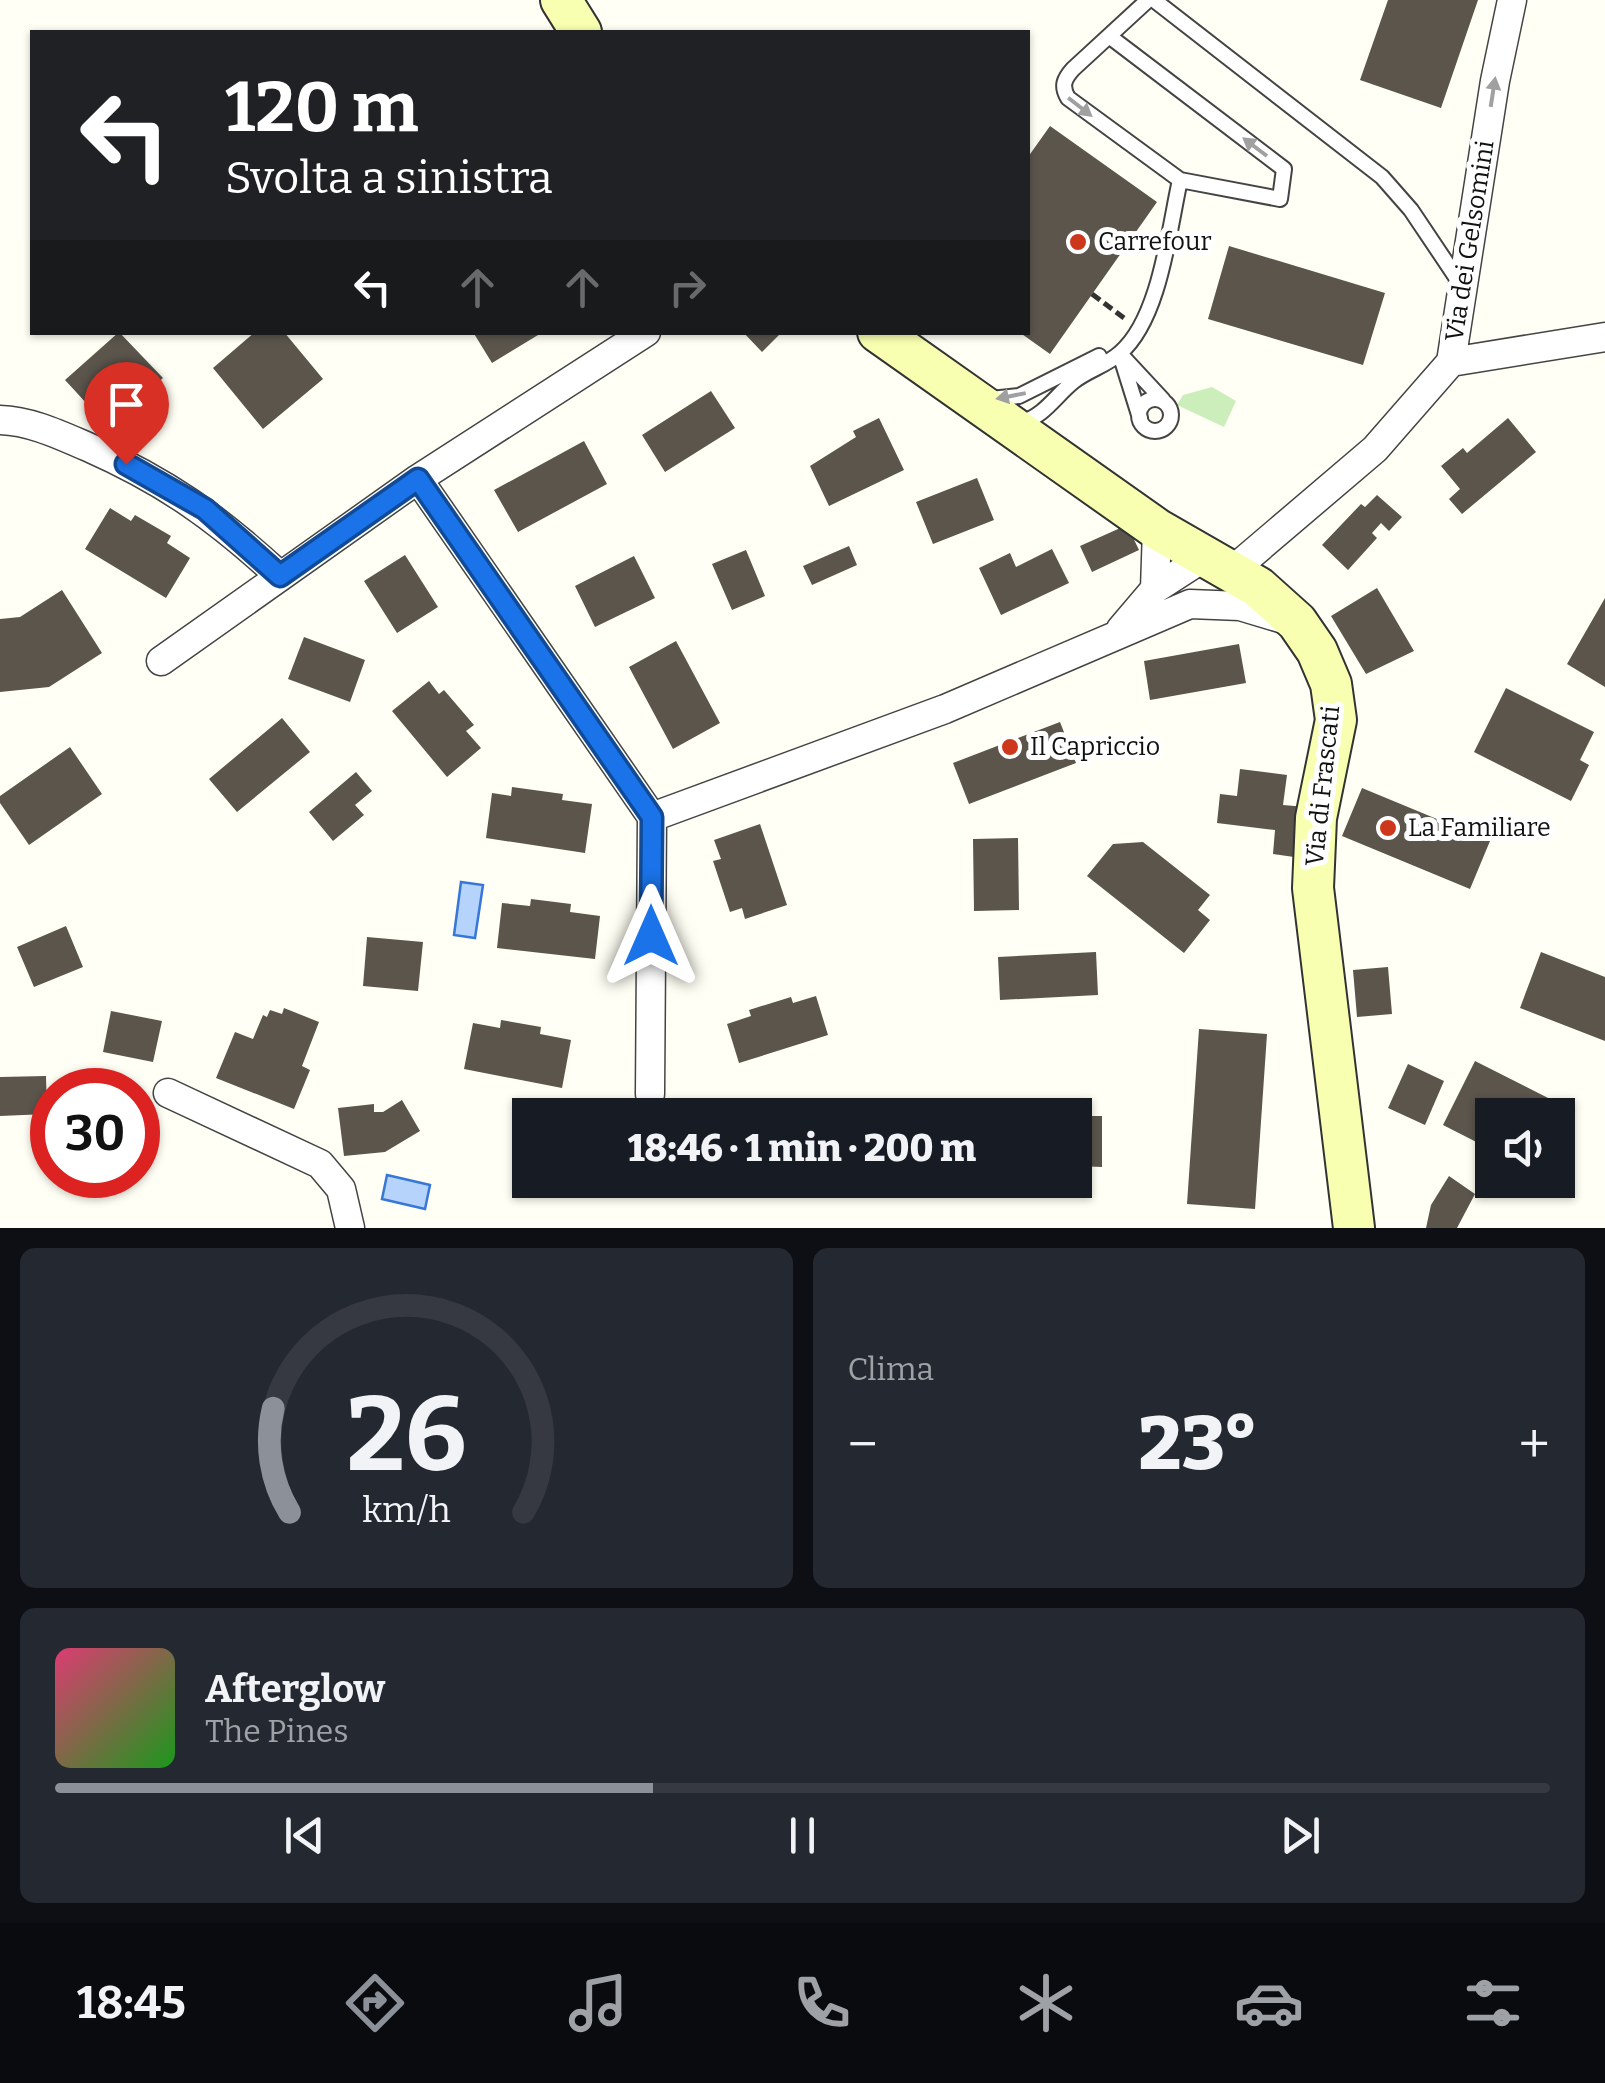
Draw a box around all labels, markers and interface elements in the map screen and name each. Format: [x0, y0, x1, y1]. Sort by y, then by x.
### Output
text: 120 m [225, 66, 418, 150]
icon: left [60, 70, 190, 200]
one-way arrow [1486, 76, 1501, 108]
one-way arrow [1067, 97, 1093, 118]
one-way arrow [1243, 137, 1268, 158]
street label: Via dei Gelsomini [1439, 138, 1501, 344]
text: Svolta a sinistra [225, 151, 553, 205]
place label: Carrefour [1098, 227, 1212, 257]
marker: Carrefour [1067, 231, 1089, 253]
icon: left [345, 260, 400, 315]
icon: ahead [450, 260, 505, 315]
icon: ahead [555, 260, 610, 315]
icon: right [660, 260, 715, 315]
pin [84, 362, 169, 465]
icon: arrive [99, 377, 154, 432]
one-way arrow [995, 389, 1026, 404]
street label: Via di Frascati [1300, 704, 1346, 868]
place label: Il Capriccio [1030, 732, 1160, 762]
marker: Il Capriccio [999, 736, 1021, 758]
place label: La Familiare [1408, 813, 1551, 843]
marker: La Familiare [1377, 817, 1399, 839]
position arrow [599, 884, 703, 988]
speed limit sign: 30 [30, 1068, 160, 1198]
map controls [1475, 1098, 1575, 1198]
button: sound [1475, 1098, 1575, 1198]
text: 18:46 · 1 min · 200 m [628, 1125, 976, 1171]
text: Clima [848, 1350, 934, 1388]
text: 26 [346, 1373, 466, 1498]
text: 23° [1139, 1399, 1258, 1489]
text: − [848, 1412, 878, 1478]
text: + [1519, 1412, 1550, 1478]
text: km/h [362, 1489, 450, 1531]
text: Afterglow [205, 1666, 385, 1712]
text: The Pines [205, 1712, 349, 1750]
icon: previous [277, 1808, 332, 1863]
icon: pause [775, 1808, 830, 1863]
icon: next [1273, 1808, 1328, 1863]
icon: directions [340, 1968, 410, 2038]
icon: music [563, 1968, 633, 2038]
icon: phone [787, 1968, 857, 2038]
icon: climate [1011, 1968, 1081, 2038]
icon: car [1234, 1968, 1304, 2038]
icon: filters [1458, 1968, 1528, 2038]
text: 18:45 [77, 1976, 186, 2030]

